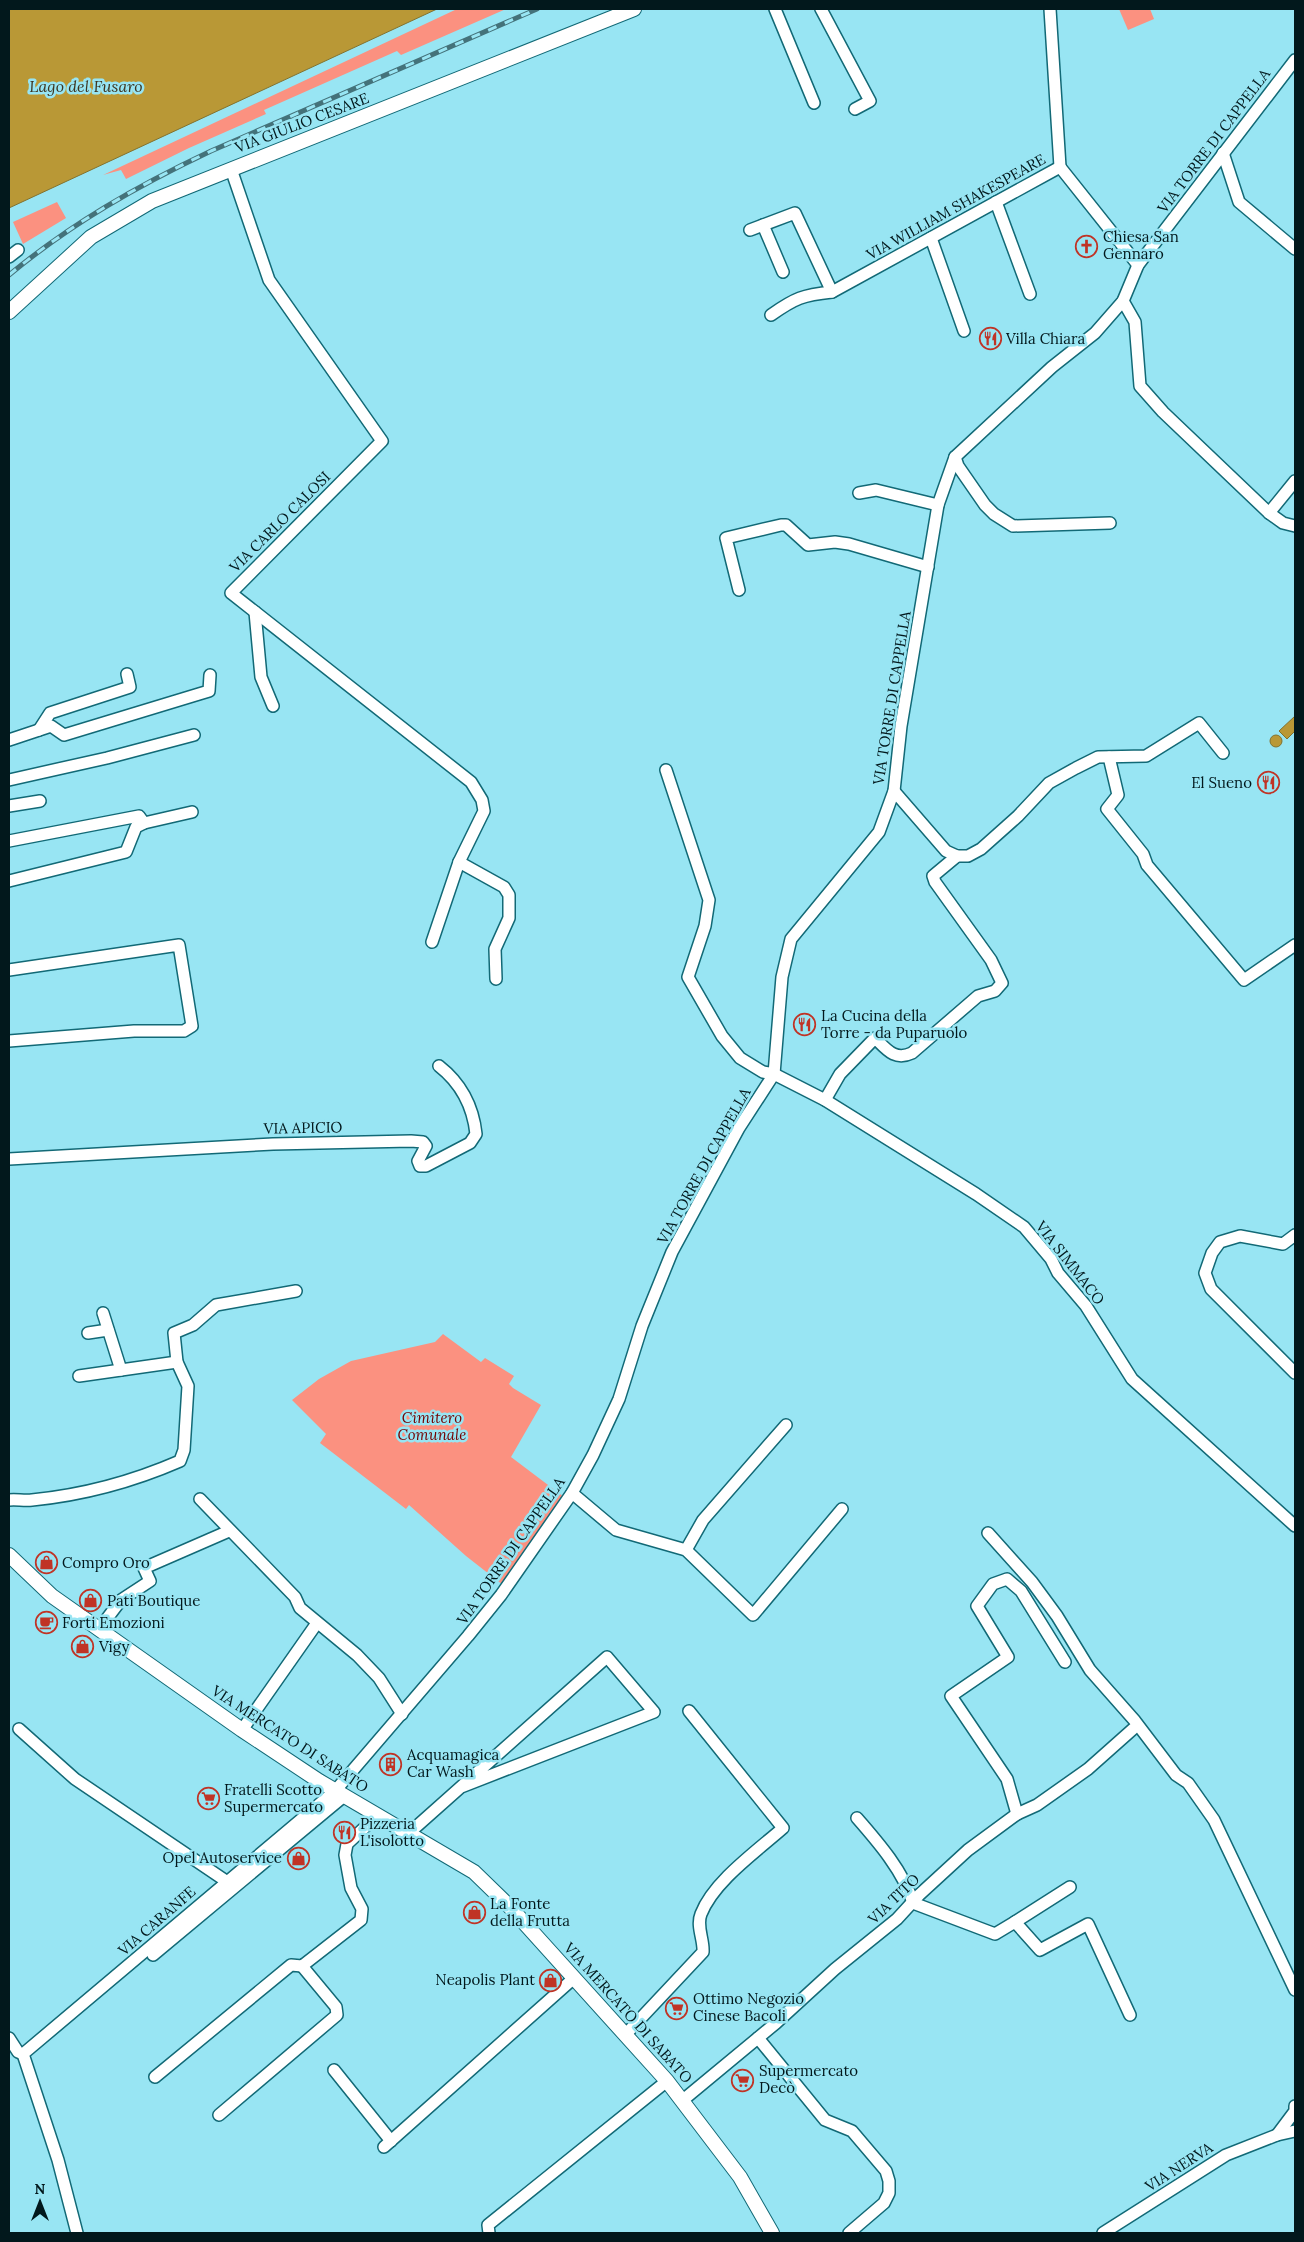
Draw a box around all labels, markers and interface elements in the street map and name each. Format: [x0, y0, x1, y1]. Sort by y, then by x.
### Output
street label: VIA TORRE DI CAPPELLA [1153, 64, 1274, 217]
water label: Lago del Fusaro [29, 76, 143, 96]
street label: VIA GIULIO CESARE [231, 88, 371, 157]
street label: VIA WILLIAM SHAKESPEARE [862, 149, 1049, 264]
place label: Chiesa San Gennaro [1103, 227, 1179, 263]
church icon: Chiesa San Gennaro [1075, 234, 1099, 258]
restaurant icon: Villa Chiara [978, 327, 1002, 351]
place label: Villa Chiara [1005, 329, 1085, 348]
street label: VIA CARLO CALOSI [224, 467, 334, 577]
street label: VIA TORRE DI CAPPELLA [868, 609, 915, 787]
restaurant icon: El Sueno [1256, 771, 1280, 795]
place label: El Sueno [1191, 773, 1252, 792]
place label: La Cucina della Torre - da Puparuolo [821, 1006, 968, 1042]
restaurant icon: La Cucina della Torre - da Puparuolo [793, 1013, 817, 1037]
street label: VIA TORRE DI CAPPELLA [652, 1084, 755, 1248]
street label: VIA APICIO [262, 1117, 343, 1138]
street label: VIA SIMMACO [1031, 1216, 1109, 1308]
park label: Cimitero Comunale [398, 1408, 467, 1444]
street label: VIA TORRE DI CAPPELLA [452, 1473, 569, 1629]
shop icon: Compro Oro [34, 1551, 58, 1575]
place label: Compro Oro [62, 1553, 150, 1572]
shop icon: Pati Boutique [79, 1589, 103, 1613]
place label: Pati Boutique [107, 1591, 200, 1610]
cafe icon: Forti Emozioni [34, 1611, 58, 1635]
place label: Forti Emozioni [62, 1613, 165, 1632]
shop icon: Vigy [71, 1635, 95, 1659]
place label: Vigy [98, 1637, 129, 1656]
street label: VIA MERCATO DI SABATO [208, 1680, 372, 1796]
place label: Acquamagica Car Wash [406, 1745, 500, 1781]
building icon: Acquamagica Car Wash [379, 1752, 403, 1776]
place label: Fratelli Scotto Supermercato [224, 1780, 323, 1816]
supermarket icon: Fratelli Scotto Supermercato [196, 1787, 220, 1811]
place label: Pizzeria L'isolotto [360, 1814, 424, 1850]
restaurant icon: Pizzeria L'isolotto [332, 1821, 356, 1845]
shop icon: Opel Autoservice [286, 1846, 310, 1870]
place label: Opel Autoservice [163, 1848, 282, 1867]
street label: VIA TITO [863, 1869, 923, 1929]
street label: VIA CARANFE [113, 1882, 199, 1960]
place label: La Fonte della Frutta [490, 1894, 570, 1930]
shop icon: La Fonte della Frutta [462, 1901, 486, 1925]
street label: VIA MERCATO DI SABATO [559, 1938, 697, 2087]
shop icon: Neapolis Plant [539, 1968, 563, 1992]
place label: Neapolis Plant [435, 1970, 535, 1989]
place label: Ottimo Negozio Cinese Bacoli [693, 1989, 804, 2025]
supermarket icon: Ottimo Negozio Cinese Bacoli [665, 1996, 689, 2020]
place label: Supermercato Decò [759, 2061, 858, 2097]
supermarket icon: Supermercato Decò [731, 2068, 755, 2092]
street label: VIA NERVA [1141, 2137, 1217, 2196]
north arrow [15, 2177, 65, 2227]
text: N [35, 2180, 46, 2198]

